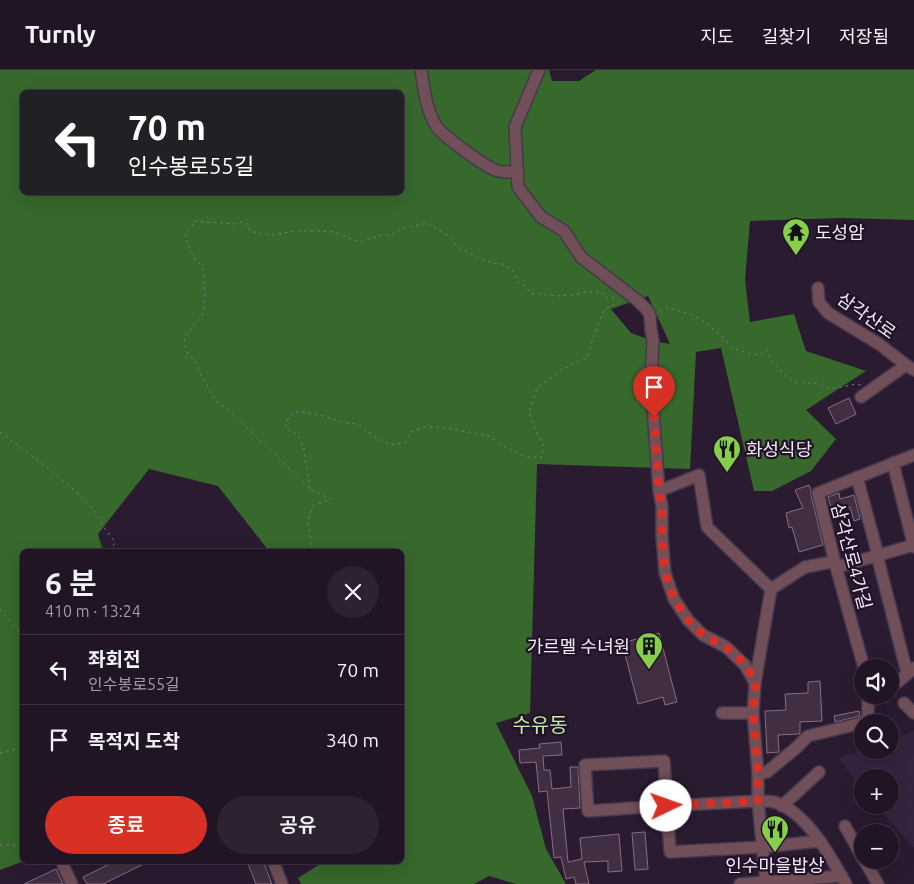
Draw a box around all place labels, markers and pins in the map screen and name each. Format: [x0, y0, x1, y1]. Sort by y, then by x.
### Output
temple icon: 도성암 [781, 217, 811, 256]
place label: 도성암 [815, 222, 865, 242]
pin [633, 366, 675, 417]
restaurant icon: 화성식당 [712, 434, 742, 473]
place label: 화성식당 [746, 439, 812, 459]
building icon: 가르멜 수녀원 [634, 631, 664, 670]
place label: 가르멜 수녀원 [527, 636, 630, 656]
restaurant icon: 인수마을밥상 [760, 814, 790, 853]
place label: 인수마을밥상 [725, 855, 825, 875]

